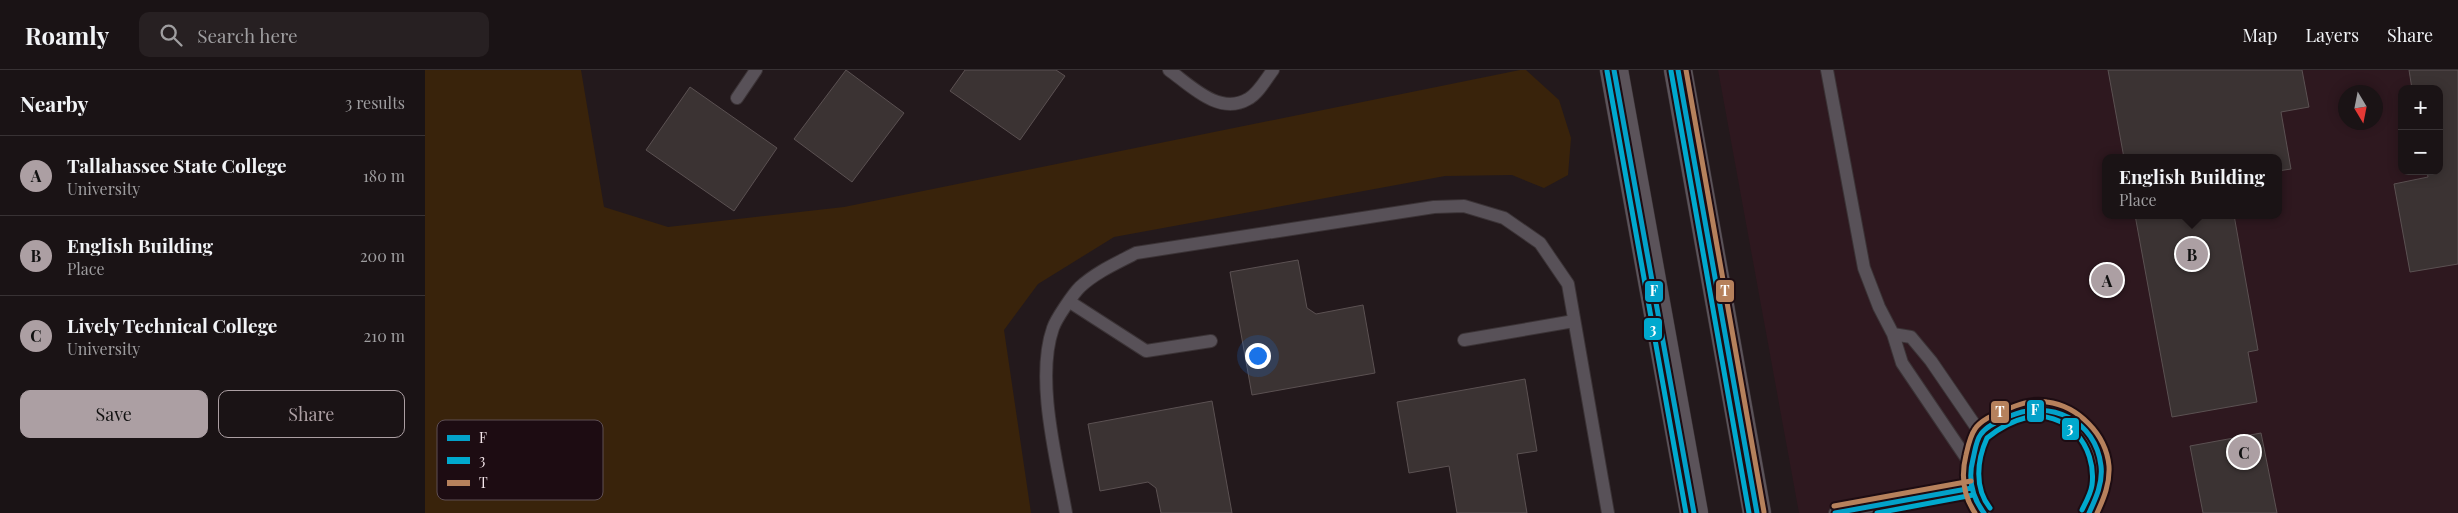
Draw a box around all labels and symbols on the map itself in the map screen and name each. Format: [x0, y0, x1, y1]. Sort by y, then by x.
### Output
north arrow [2338, 85, 2383, 130]
pin: B [2176, 235, 2208, 273]
pin: A [2091, 261, 2123, 299]
line badge: T [1715, 279, 1735, 303]
line badge: F [1644, 280, 1664, 303]
text: F [1650, 281, 1658, 300]
text: T [1720, 281, 1730, 300]
line badge: 3 [1643, 317, 1663, 341]
text: 3 [1650, 319, 1657, 338]
your location [1245, 343, 1271, 369]
line badge: F [2026, 399, 2045, 423]
line badge: T [1990, 400, 2010, 424]
text: F [2031, 400, 2039, 419]
text: T [1995, 402, 2005, 421]
line badge: 3 [2061, 417, 2080, 441]
text: 3 [2067, 418, 2074, 437]
legend [437, 420, 603, 500]
text: F [479, 428, 487, 447]
pin: C [2228, 433, 2260, 471]
text: 3 [479, 450, 485, 469]
text: T [479, 473, 488, 492]

